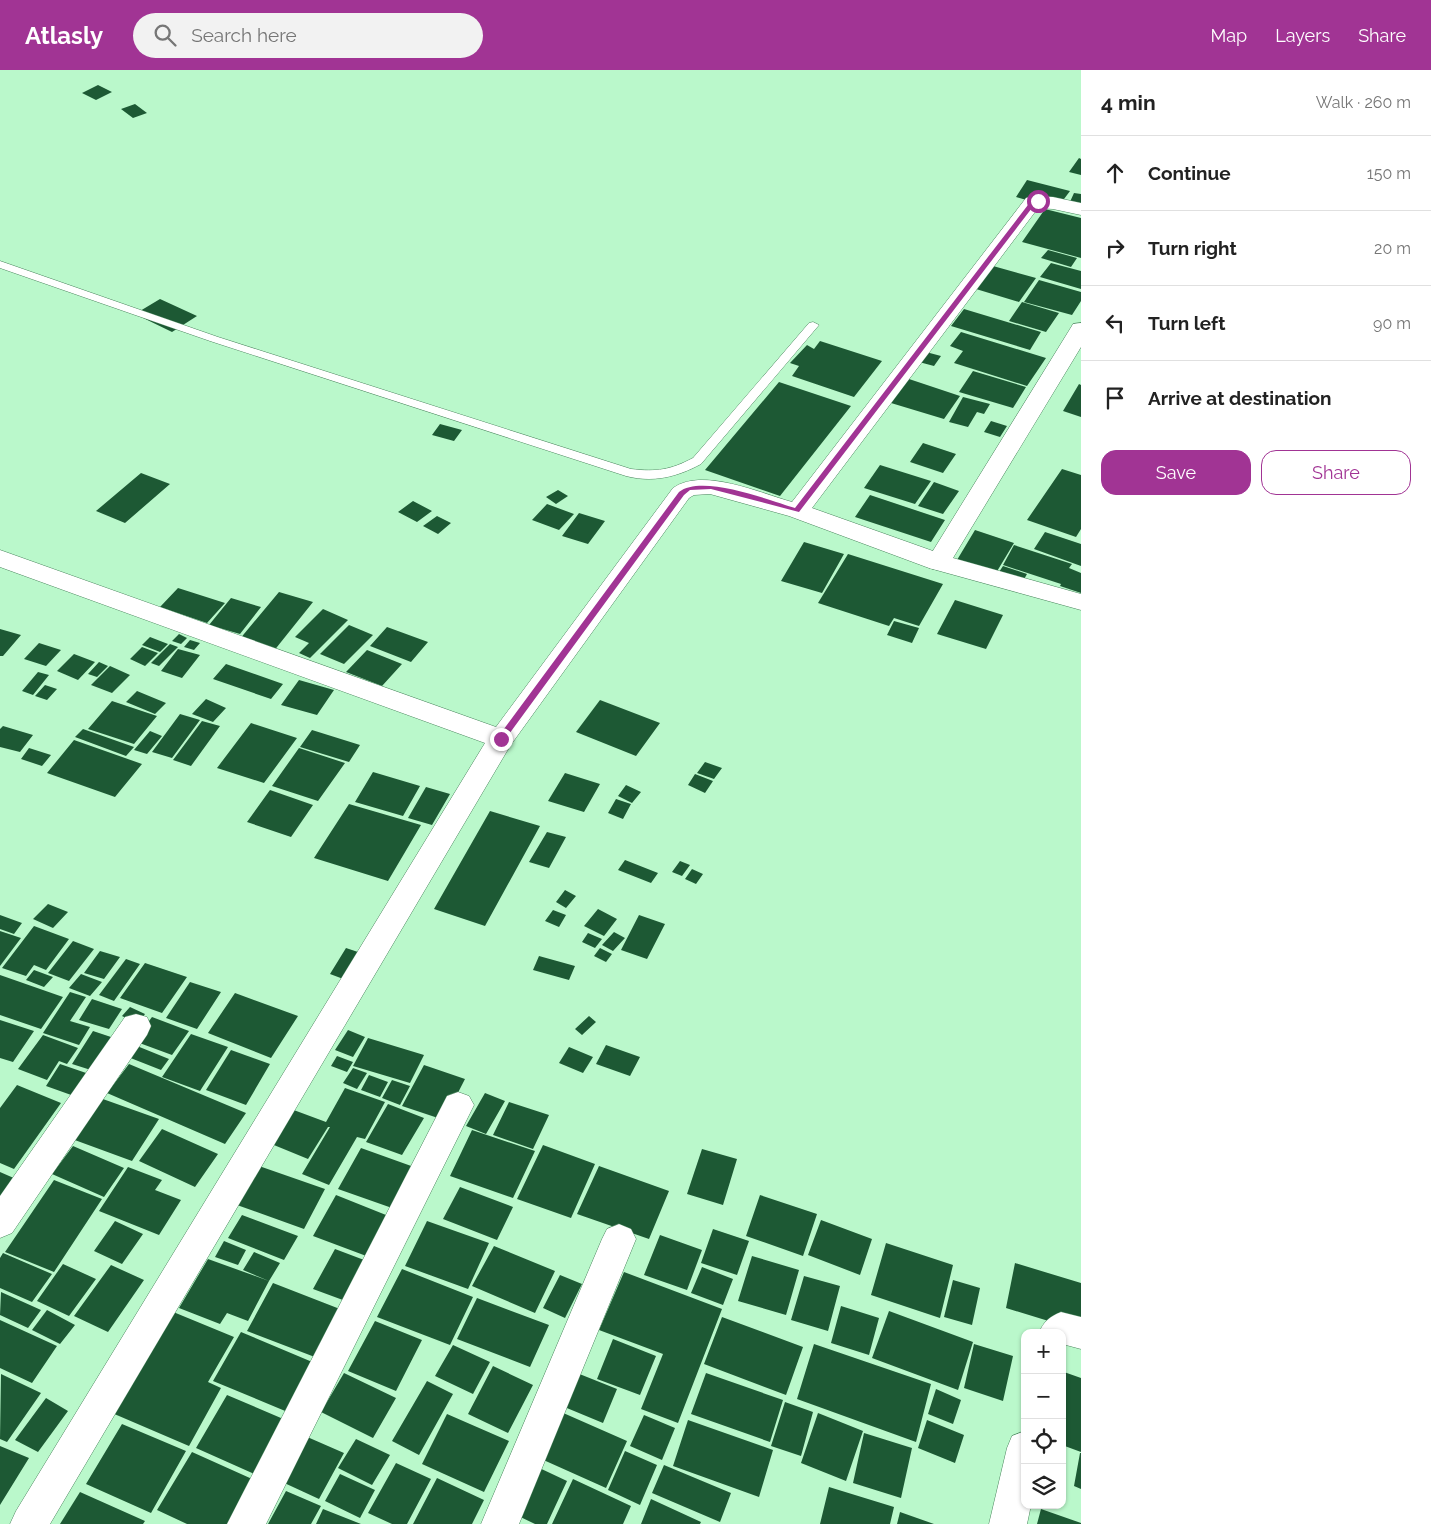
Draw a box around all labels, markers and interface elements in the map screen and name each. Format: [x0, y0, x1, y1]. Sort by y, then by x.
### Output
search box [133, 13, 483, 58]
text: Atlasly [25, 21, 103, 50]
icon: search [151, 21, 179, 49]
text: Search here [191, 24, 297, 46]
text: Map [1211, 25, 1247, 46]
text: Layers [1275, 25, 1330, 46]
text: Share [1358, 25, 1406, 46]
text: 4 min [1101, 90, 1156, 115]
text: Walk · 260 m [1316, 93, 1411, 112]
icon: ahead [1101, 159, 1129, 187]
text: Continue [1148, 162, 1231, 184]
text: 150 m [1367, 164, 1411, 183]
route start [1027, 190, 1050, 213]
icon: right [1101, 234, 1129, 262]
text: Turn right [1148, 237, 1237, 259]
text: 20 m [1374, 239, 1411, 258]
icon: left [1101, 309, 1129, 337]
text: Turn left [1148, 312, 1225, 334]
text: 90 m [1373, 314, 1411, 333]
icon: arrive [1101, 384, 1129, 412]
text: Arrive at destination [1148, 387, 1332, 409]
button: Save [1101, 450, 1251, 495]
button: Share [1261, 450, 1411, 495]
route end [490, 728, 513, 751]
map controls [1021, 1329, 1066, 1509]
button: + [1021, 1329, 1066, 1374]
button: − [1021, 1374, 1066, 1419]
button: locate [1021, 1419, 1066, 1464]
button: layers [1021, 1464, 1066, 1509]

